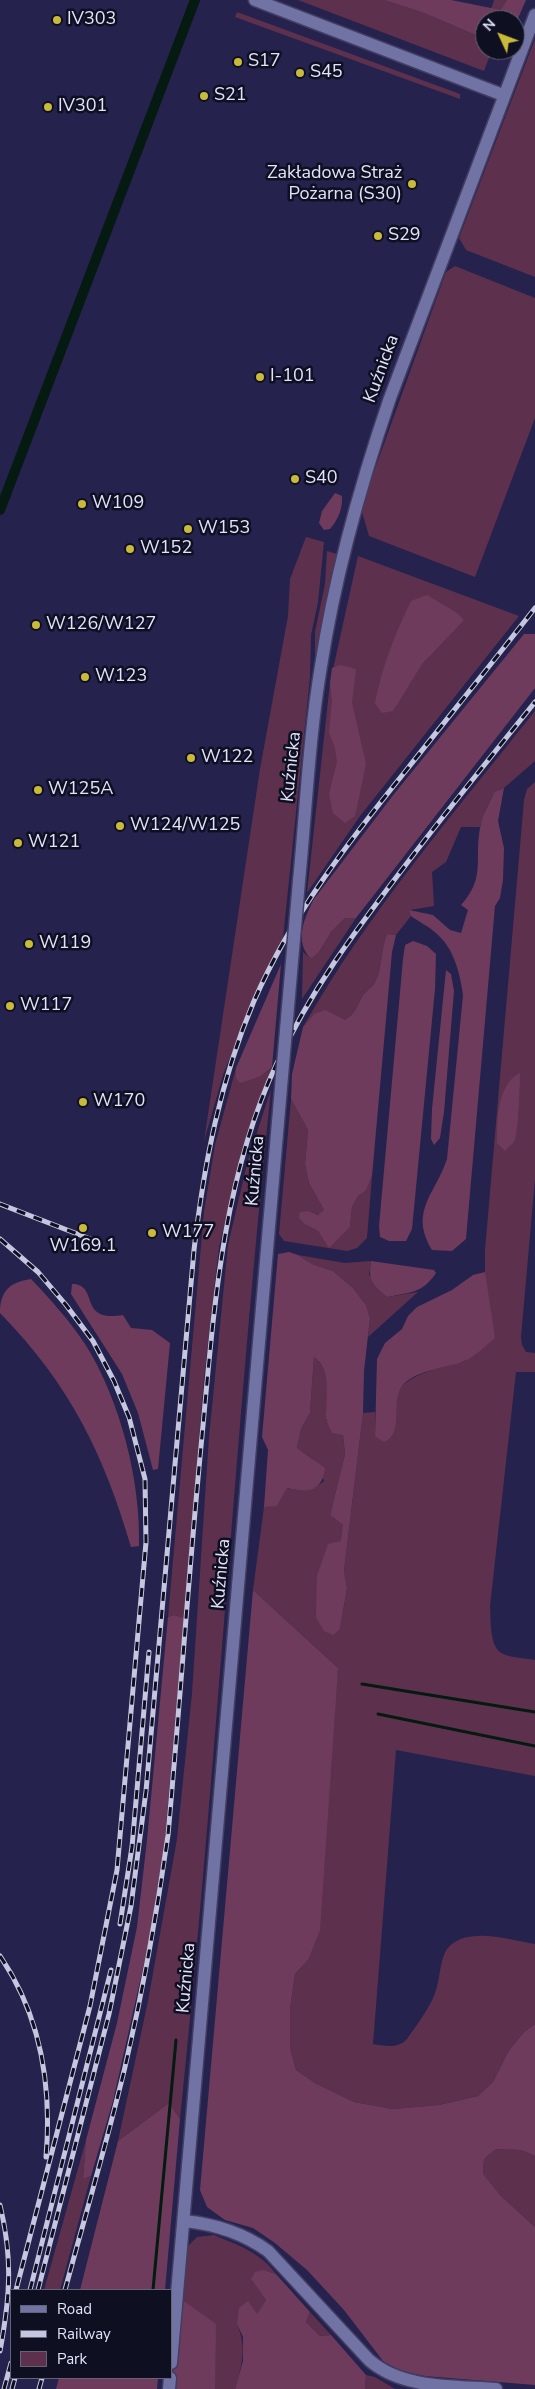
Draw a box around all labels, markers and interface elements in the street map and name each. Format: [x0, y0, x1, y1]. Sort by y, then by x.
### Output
place label: IV303 [67, 9, 116, 31]
north arrow [475, 10, 525, 60]
marker: IV303 [51, 14, 63, 26]
text: N [479, 15, 500, 35]
place label: S17 [248, 51, 281, 73]
marker: S17 [232, 56, 244, 68]
place label: S45 [310, 62, 343, 84]
marker: S45 [294, 67, 306, 79]
place label: S21 [214, 85, 247, 107]
marker: S21 [198, 90, 210, 102]
place label: IV301 [58, 96, 107, 118]
marker: IV301 [42, 101, 54, 113]
place label: Zakładowa Straż Pożarna (S30) [267, 163, 402, 205]
marker: Zakładowa Straż Pożarna (S30) [406, 178, 418, 190]
place label: S29 [388, 225, 421, 247]
marker: S29 [372, 230, 384, 242]
street label: Kuźnicka [360, 332, 404, 406]
place label: I-101 [270, 366, 315, 388]
marker: I-101 [254, 371, 266, 383]
place label: S40 [305, 468, 338, 490]
marker: S40 [289, 473, 301, 485]
place label: W109 [92, 493, 144, 515]
marker: W109 [76, 498, 88, 510]
place label: W153 [198, 518, 250, 540]
marker: W153 [182, 523, 194, 535]
place label: W152 [140, 538, 192, 560]
marker: W152 [124, 543, 136, 555]
place label: W126/W127 [46, 614, 156, 636]
marker: W126/W127 [30, 619, 42, 631]
place label: W123 [95, 666, 147, 688]
marker: W123 [79, 671, 91, 683]
street label: Kuźnicka [278, 731, 306, 803]
place label: W122 [201, 747, 253, 769]
marker: W122 [185, 752, 197, 764]
place label: W125A [48, 779, 113, 801]
marker: W125A [32, 784, 44, 796]
place label: W124/W125 [130, 815, 240, 837]
marker: W124/W125 [114, 820, 126, 832]
place label: W121 [28, 832, 80, 854]
marker: W121 [12, 837, 24, 849]
place label: W119 [39, 933, 91, 955]
marker: W119 [23, 938, 35, 950]
place label: W117 [20, 995, 72, 1017]
marker: W117 [4, 1000, 16, 1012]
place label: W170 [93, 1091, 145, 1113]
marker: W170 [77, 1096, 89, 1108]
street label: Kuźnicka [242, 1135, 270, 1207]
marker: W169.1 [77, 1222, 89, 1234]
place label: W177 [162, 1222, 214, 1244]
marker: W177 [146, 1227, 158, 1239]
place label: W169.1 [49, 1236, 117, 1258]
street label: Kuźnicka [208, 1538, 236, 1610]
street label: Kuźnicka [173, 1942, 201, 2014]
legend [10, 2289, 172, 2379]
text: Road [57, 2299, 92, 2319]
text: Railway [57, 2324, 111, 2344]
text: Park [57, 2349, 87, 2369]

